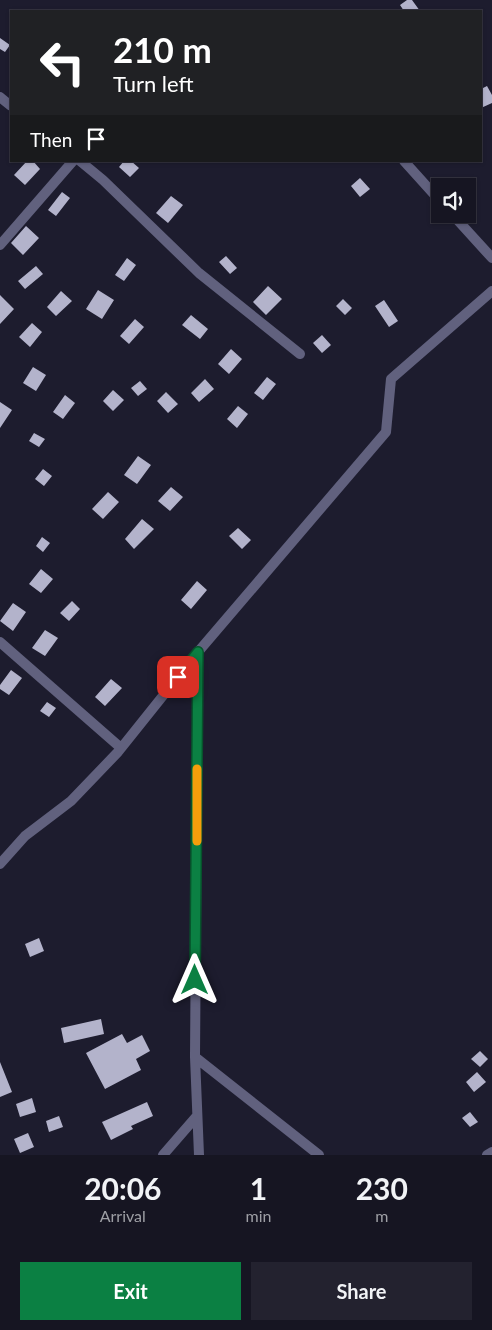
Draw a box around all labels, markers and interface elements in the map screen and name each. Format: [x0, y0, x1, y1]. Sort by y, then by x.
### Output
text: 210 m [113, 28, 212, 70]
icon: left [30, 30, 95, 95]
text: Turn left [113, 70, 194, 97]
icon: arrive [82, 125, 110, 153]
text: Then [30, 128, 72, 151]
map controls [431, 178, 476, 223]
button: sound [431, 178, 476, 223]
pin [157, 656, 199, 698]
icon: arrive [164, 663, 192, 691]
position arrow [168, 953, 220, 1005]
text: 20:06 [84, 1170, 161, 1206]
text: 1 [250, 1170, 267, 1206]
text: 230 [356, 1170, 408, 1206]
text: Arrival [100, 1206, 146, 1225]
text: min [246, 1206, 272, 1225]
text: m [375, 1206, 388, 1225]
button: Exit [20, 1262, 241, 1320]
button: Share [251, 1262, 472, 1320]

